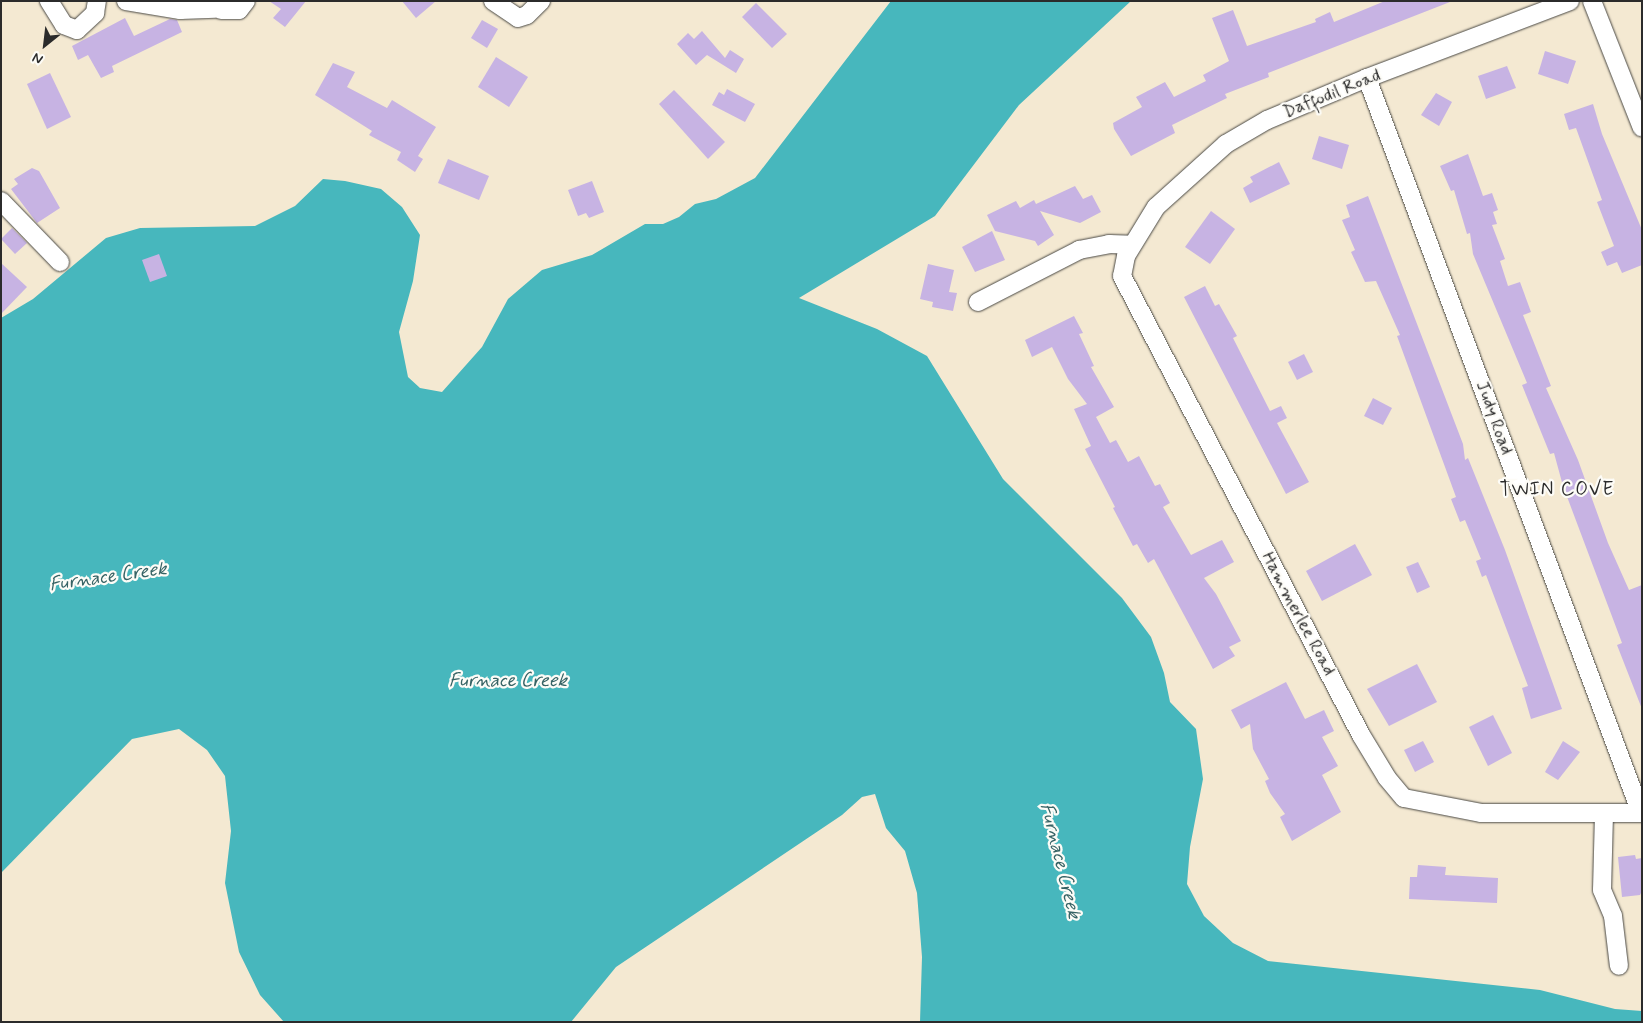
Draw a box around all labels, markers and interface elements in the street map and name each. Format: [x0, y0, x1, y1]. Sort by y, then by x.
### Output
north arrow [20, 20, 70, 70]
text: N [29, 48, 46, 68]
street label: Daffodil Road [1281, 65, 1383, 123]
street label: Judy Road [1471, 378, 1517, 458]
district label: TWIN COVE [1498, 479, 1616, 501]
street label: Hammerlee Road [1257, 549, 1339, 679]
water label: Furnace Creek [47, 557, 169, 597]
water label: Furnace Creek [448, 670, 568, 692]
water label: Furnace Creek [1034, 800, 1086, 922]

